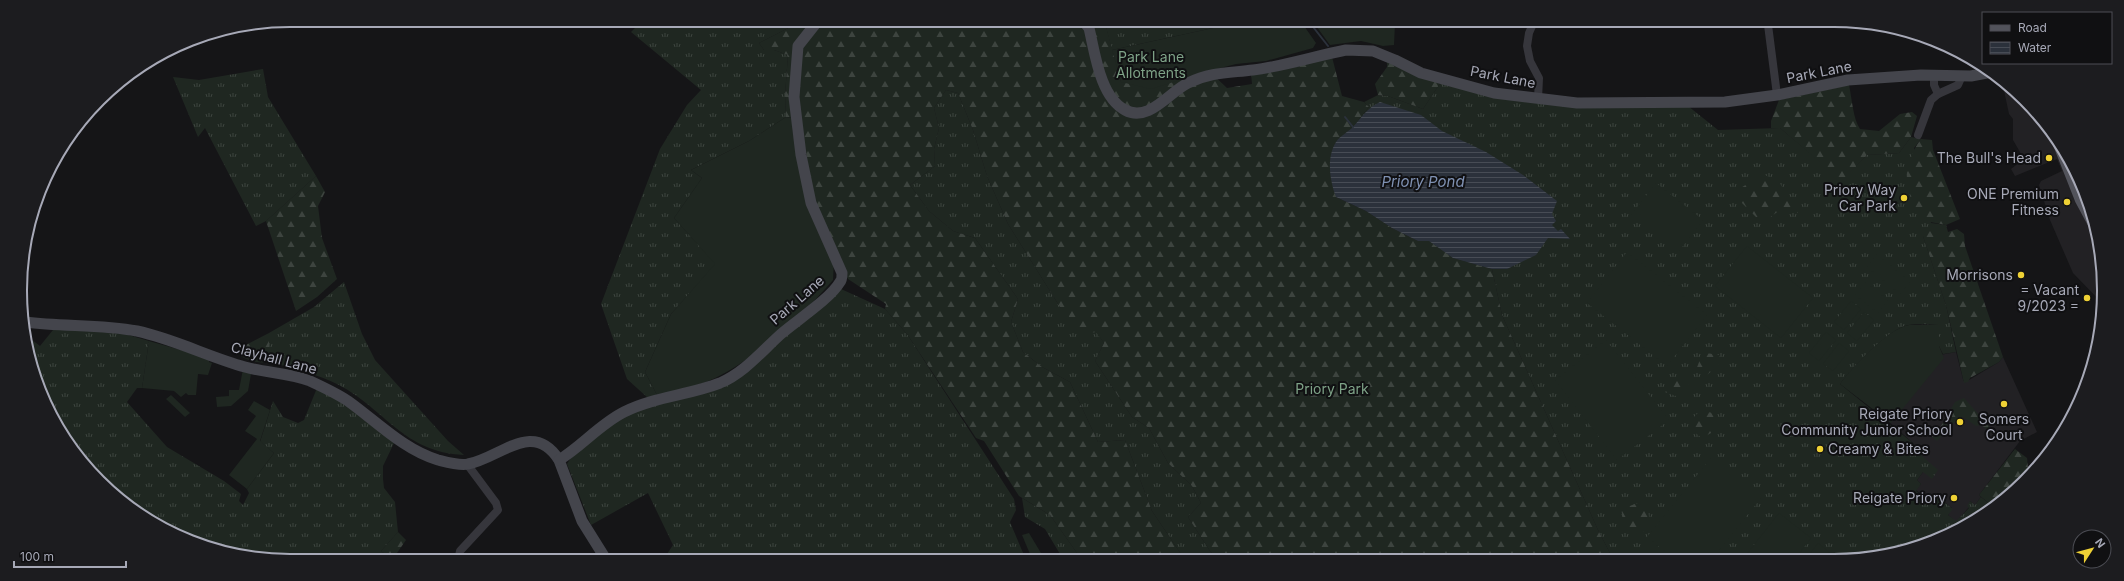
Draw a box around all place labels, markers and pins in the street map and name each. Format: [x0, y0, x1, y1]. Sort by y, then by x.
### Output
place label: The Bull's Head [1937, 149, 2041, 166]
marker: The Bull's Head [2044, 153, 2054, 163]
place label: Priory Way Car Park [1824, 181, 1896, 214]
place label: ONE Premium Fitness [1967, 185, 2059, 218]
marker: Priory Way Car Park [1899, 193, 1909, 203]
marker: ONE Premium Fitness [2062, 197, 2072, 207]
place label: Morrisons [1946, 266, 2013, 283]
marker: Morrisons [2016, 270, 2026, 280]
place label: = Vacant 9/2023 = [2018, 281, 2079, 314]
marker: = Vacant 9/2023 = [2082, 293, 2092, 303]
marker: Somers Court [1999, 399, 2009, 409]
place label: Reigate Priory Community Junior School [1781, 405, 1952, 438]
place label: Somers Court [1979, 410, 2029, 443]
marker: Reigate Priory Community Junior School [1955, 417, 1965, 427]
place label: Creamy & Bites [1828, 440, 1929, 457]
marker: Creamy & Bites [1815, 444, 1825, 454]
place label: Reigate Priory [1853, 489, 1946, 506]
marker: Reigate Priory [1949, 493, 1959, 503]

